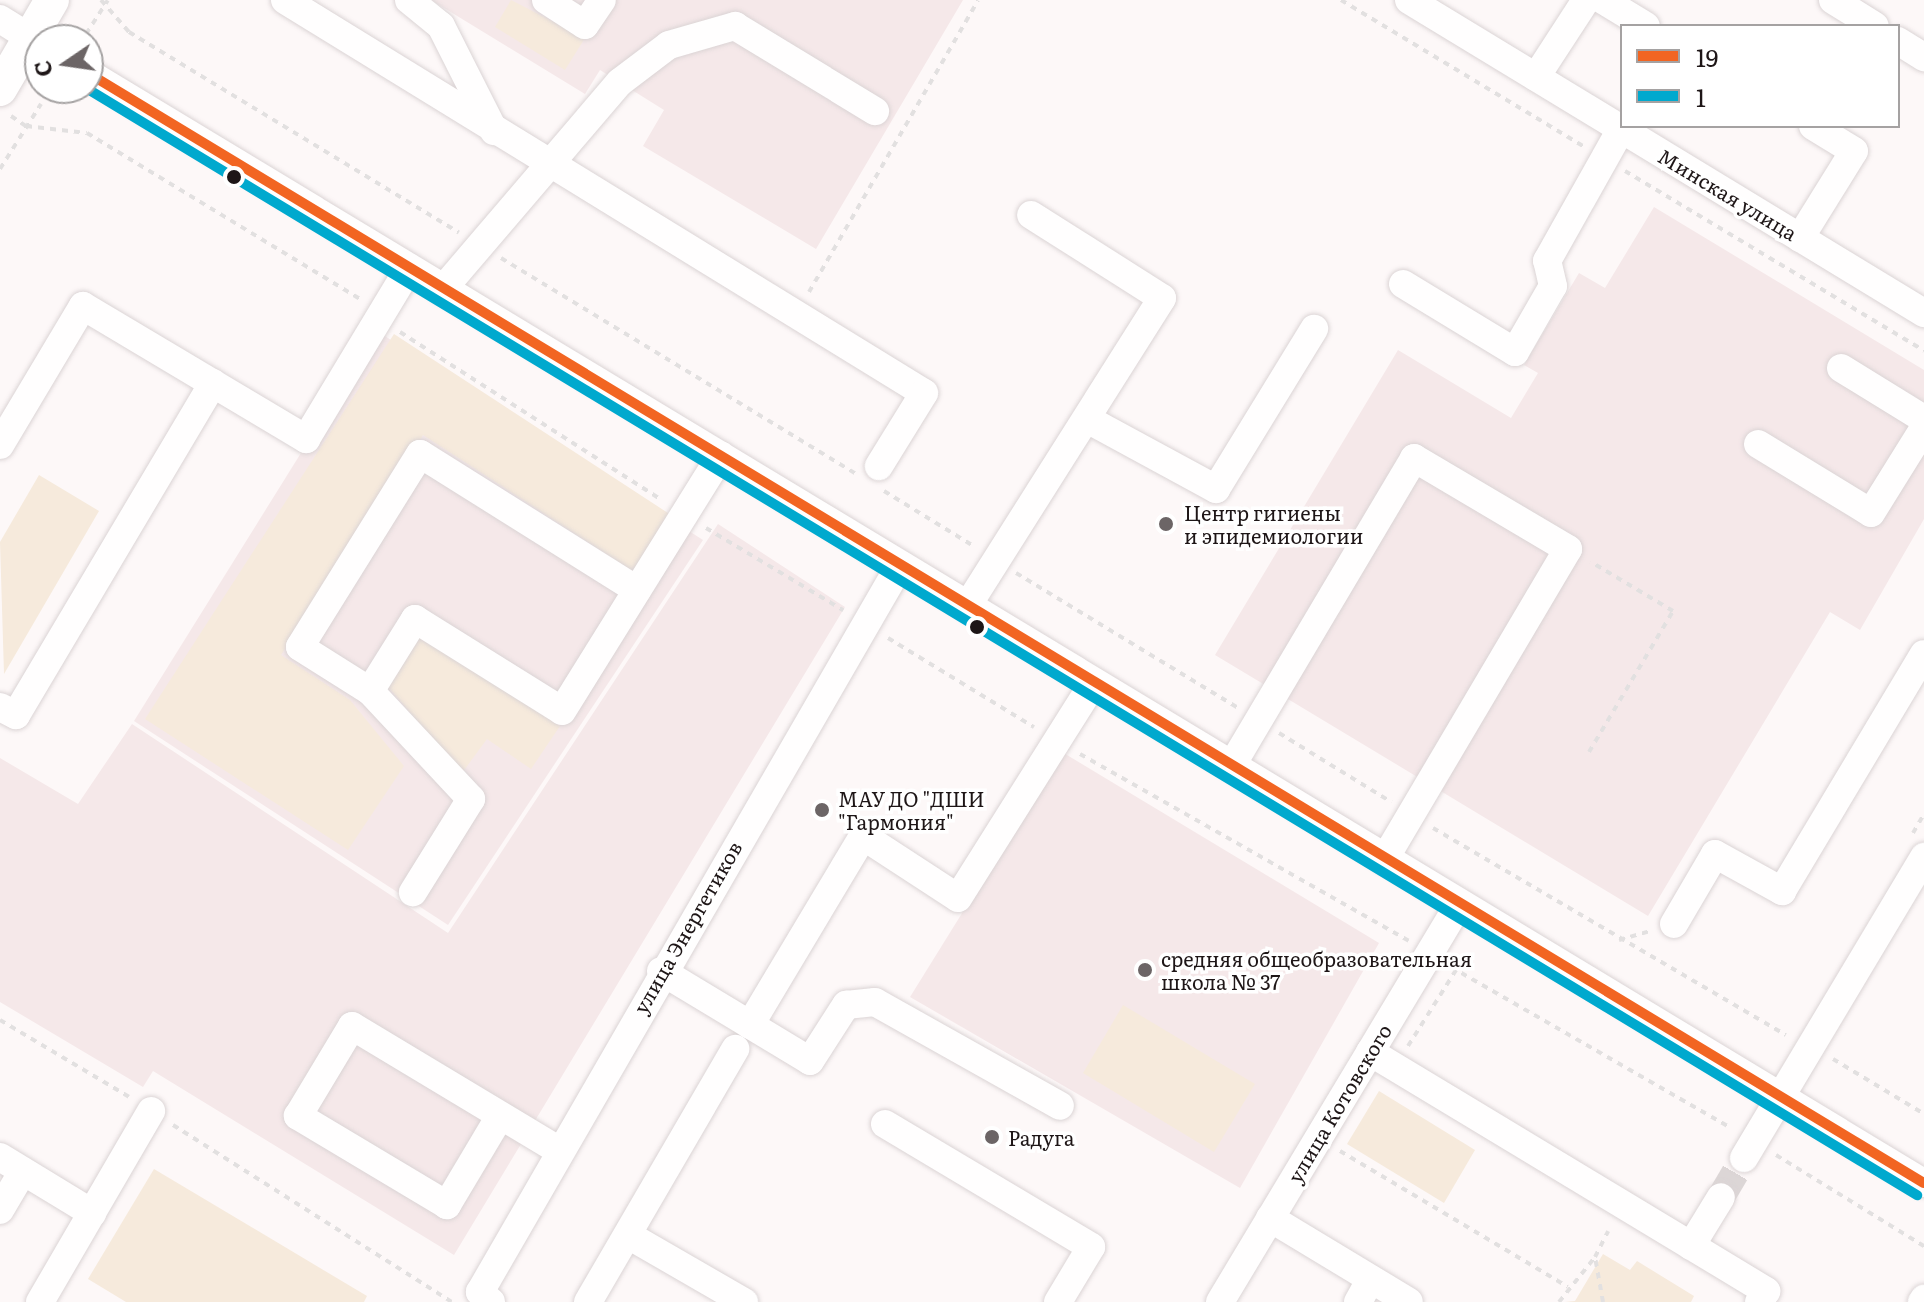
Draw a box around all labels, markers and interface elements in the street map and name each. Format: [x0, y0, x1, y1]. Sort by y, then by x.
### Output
north arrow [24, 24, 104, 104]
legend [1620, 24, 1900, 128]
text: 19 [1696, 39, 1718, 74]
text: С [24, 58, 60, 80]
text: 1 [1696, 79, 1706, 114]
street label: Минская улица [1654, 143, 1802, 245]
unlabelled marker [226, 169, 242, 185]
place label: Центр гигиены и эпидемиологии [1184, 500, 1363, 547]
marker: Центр гигиены и эпидемиологии [1155, 513, 1177, 535]
unlabelled marker [969, 619, 985, 635]
place label: МАУ ДО "ДШИ "Гармония" [838, 786, 985, 833]
marker: МАУ ДО "ДШИ "Гармония" [813, 801, 831, 819]
street label: улица Энергетиков [628, 837, 746, 1017]
place label: средняя общеобразовательная школа № 37 [1161, 946, 1472, 993]
marker: средняя общеобразовательная школа № 37 [1136, 961, 1154, 979]
street label: улица Котовского [1282, 1019, 1396, 1187]
place label: Радуга [1008, 1125, 1075, 1149]
marker: Радуга [983, 1128, 1001, 1146]

